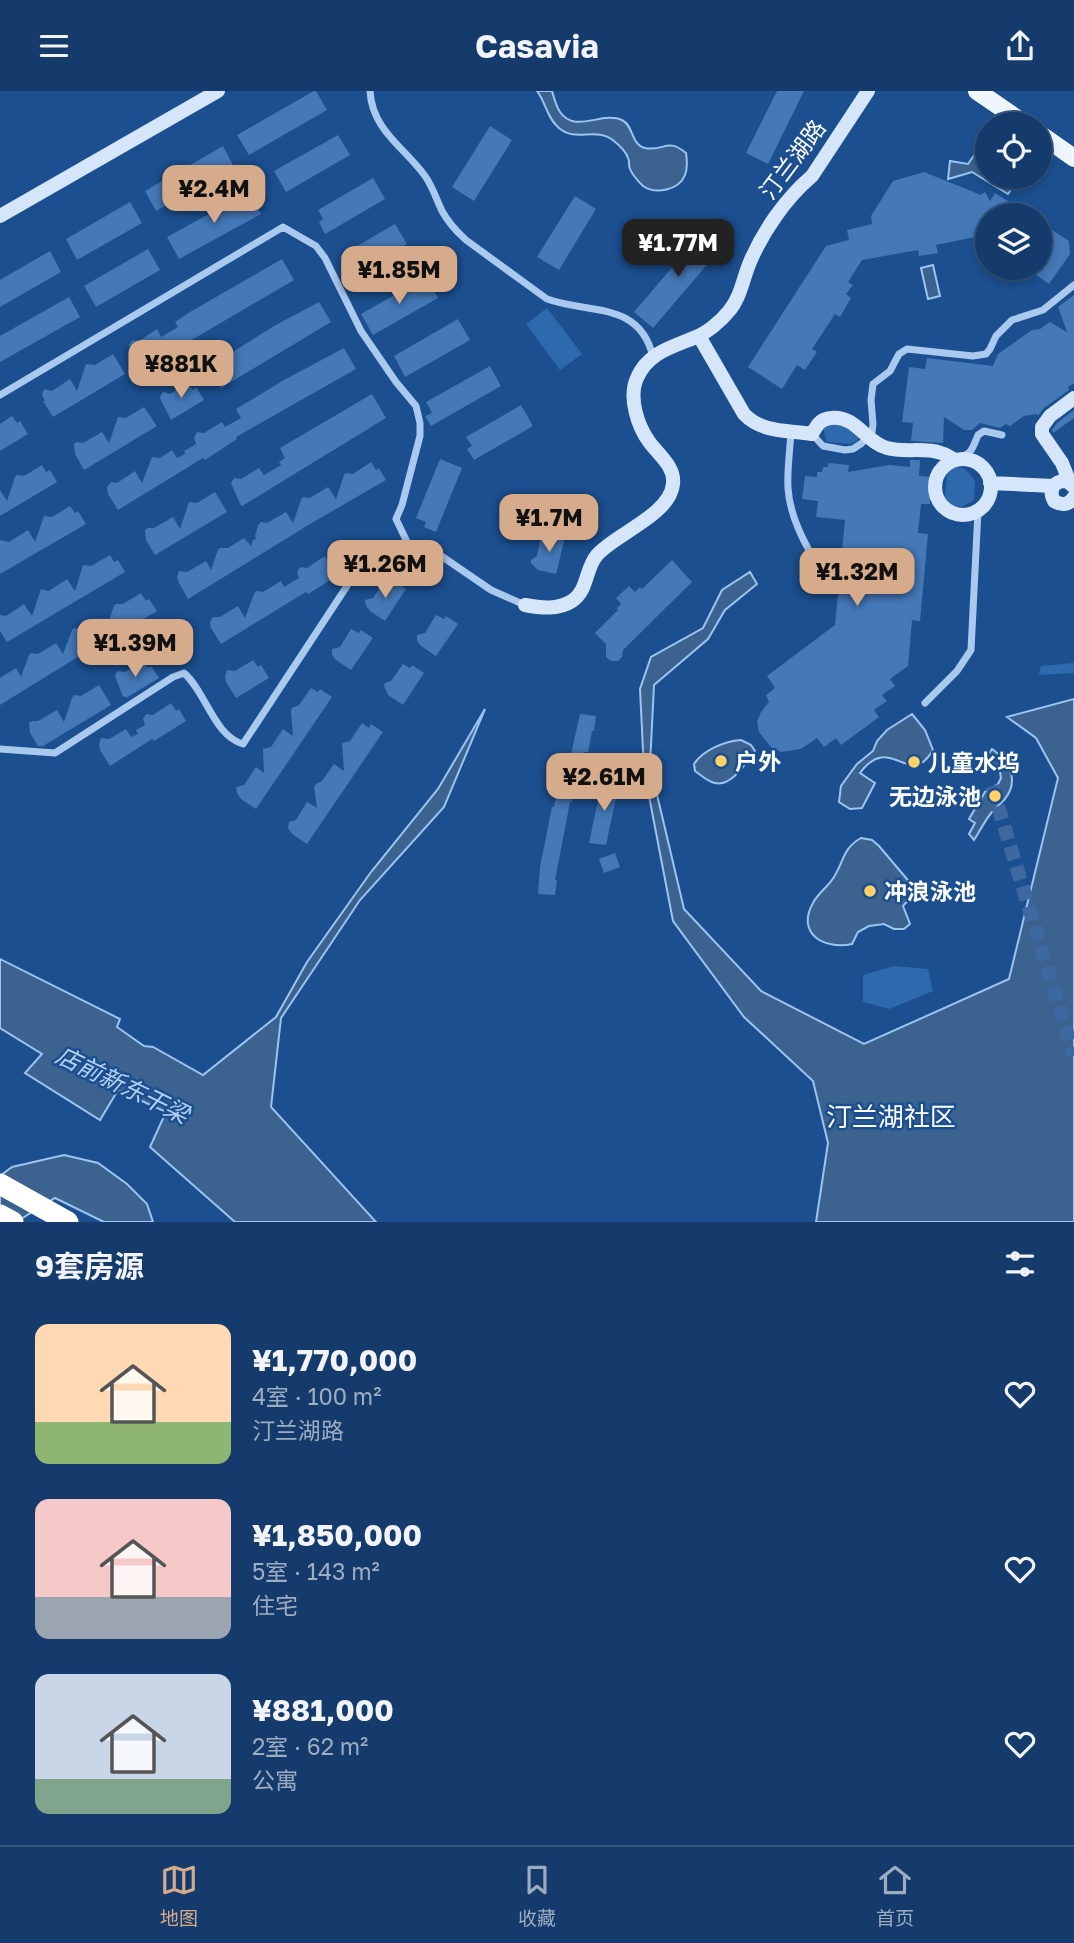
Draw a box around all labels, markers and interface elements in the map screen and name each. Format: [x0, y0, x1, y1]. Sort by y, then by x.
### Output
icon: menu [35, 27, 73, 65]
text: Casavia [475, 27, 599, 65]
icon: share [1001, 27, 1039, 65]
map controls [975, 112, 1052, 280]
button: locate [975, 112, 1052, 189]
street label: 汀兰湖路 [753, 114, 831, 204]
pin: ¥2.4M [165, 165, 263, 225]
text: ¥2.4M [178, 174, 250, 202]
button: layers [975, 203, 1052, 280]
pin: ¥1.77M [621, 219, 735, 279]
text: ¥1.77M [638, 228, 718, 256]
pin: ¥1.85M [342, 247, 456, 306]
text: ¥1.85M [357, 255, 441, 283]
pin: ¥881K [132, 341, 230, 400]
text: ¥881K [144, 349, 218, 377]
pin: ¥1.7M [500, 495, 598, 554]
text: ¥1.7M [515, 503, 583, 531]
pin: ¥1.26M [328, 540, 442, 600]
text: ¥1.26M [343, 549, 427, 577]
pin: ¥1.32M [800, 549, 914, 608]
text: ¥1.32M [816, 557, 898, 585]
pin: ¥1.39M [78, 619, 192, 679]
text: ¥1.39M [93, 628, 177, 656]
place label: 户外 [735, 747, 781, 775]
place label: 儿童水坞 [928, 748, 1020, 776]
pin: ¥2.61M [547, 753, 661, 813]
marker: 户外 [713, 753, 729, 769]
marker: 儿童水坞 [906, 754, 922, 770]
text: ¥2.61M [562, 762, 646, 790]
place label: 无边泳池 [889, 782, 981, 810]
marker: 无边泳池 [987, 788, 1003, 804]
place label: 冲浪泳池 [884, 877, 976, 905]
marker: 冲浪泳池 [862, 883, 878, 899]
water label: 店前新东干梁 [52, 1039, 196, 1129]
district label: 汀兰湖社区 [826, 1101, 956, 1132]
icon: filters [1001, 1245, 1039, 1283]
text: 9套房源 [35, 1248, 144, 1284]
text: ¥1,770,000 [252, 1342, 417, 1378]
icon: home [91, 1352, 175, 1436]
icon: heart [1001, 1375, 1039, 1413]
text: 4室 · 100 m² [252, 1382, 382, 1410]
text: 汀兰湖路 [252, 1416, 344, 1444]
text: ¥1,850,000 [252, 1517, 422, 1553]
icon: home [91, 1527, 175, 1611]
icon: heart [1001, 1550, 1039, 1588]
text: 5室 · 143 m² [252, 1557, 380, 1585]
text: 住宅 [252, 1591, 298, 1619]
text: ¥881,000 [252, 1692, 394, 1728]
icon: home [91, 1702, 175, 1786]
icon: heart [1001, 1725, 1039, 1763]
text: 2室 · 62 m² [252, 1732, 368, 1760]
text: 公寓 [252, 1766, 298, 1794]
tab: 地图 [160, 1861, 198, 1930]
tab: 收藏 [518, 1861, 556, 1930]
tab: 首页 [876, 1861, 914, 1930]

